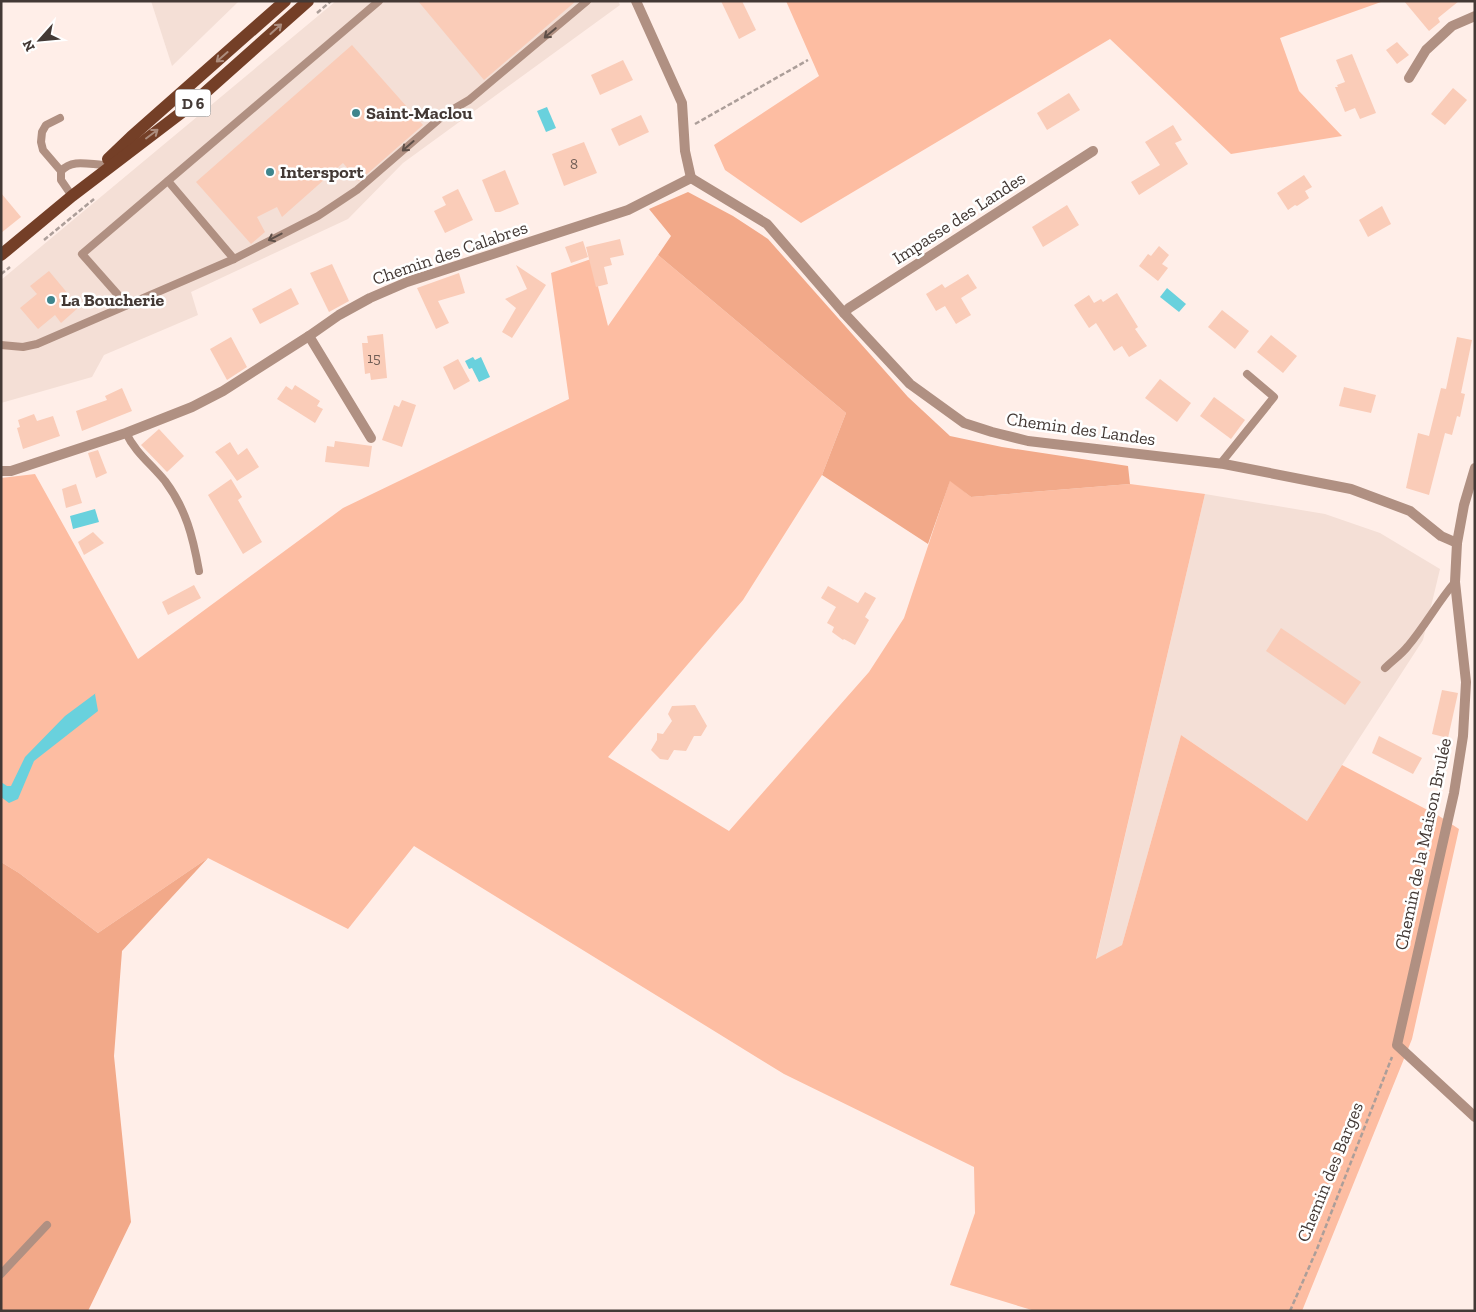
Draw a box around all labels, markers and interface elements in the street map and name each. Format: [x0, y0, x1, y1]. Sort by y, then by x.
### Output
north arrow [15, 15, 65, 65]
one-way arrow [270, 23, 283, 35]
one-way arrow [543, 27, 556, 38]
text: N [19, 37, 39, 54]
one-way arrow [216, 51, 229, 62]
road number: D 6 [176, 90, 210, 116]
place label: Saint-Maclou [366, 102, 473, 124]
marker: Saint-Maclou [350, 107, 362, 119]
one-way arrow [145, 129, 158, 140]
one-way arrow [402, 140, 415, 151]
house number: 8 [570, 155, 578, 173]
place label: Intersport [280, 161, 365, 183]
marker: Intersport [264, 166, 276, 178]
street label: Impasse des Landes [889, 167, 1029, 269]
street label: Chemin des Calabres [369, 216, 531, 290]
one-way arrow [268, 233, 283, 243]
place label: La Boucherie [61, 289, 165, 311]
marker: La Boucherie [45, 294, 57, 306]
house number: 15 [367, 349, 381, 367]
street label: Chemin des Landes [1005, 408, 1157, 450]
street label: Chemin de la Maison Brulée [1390, 736, 1456, 952]
street label: Chemin des Barges [1292, 1099, 1368, 1245]

